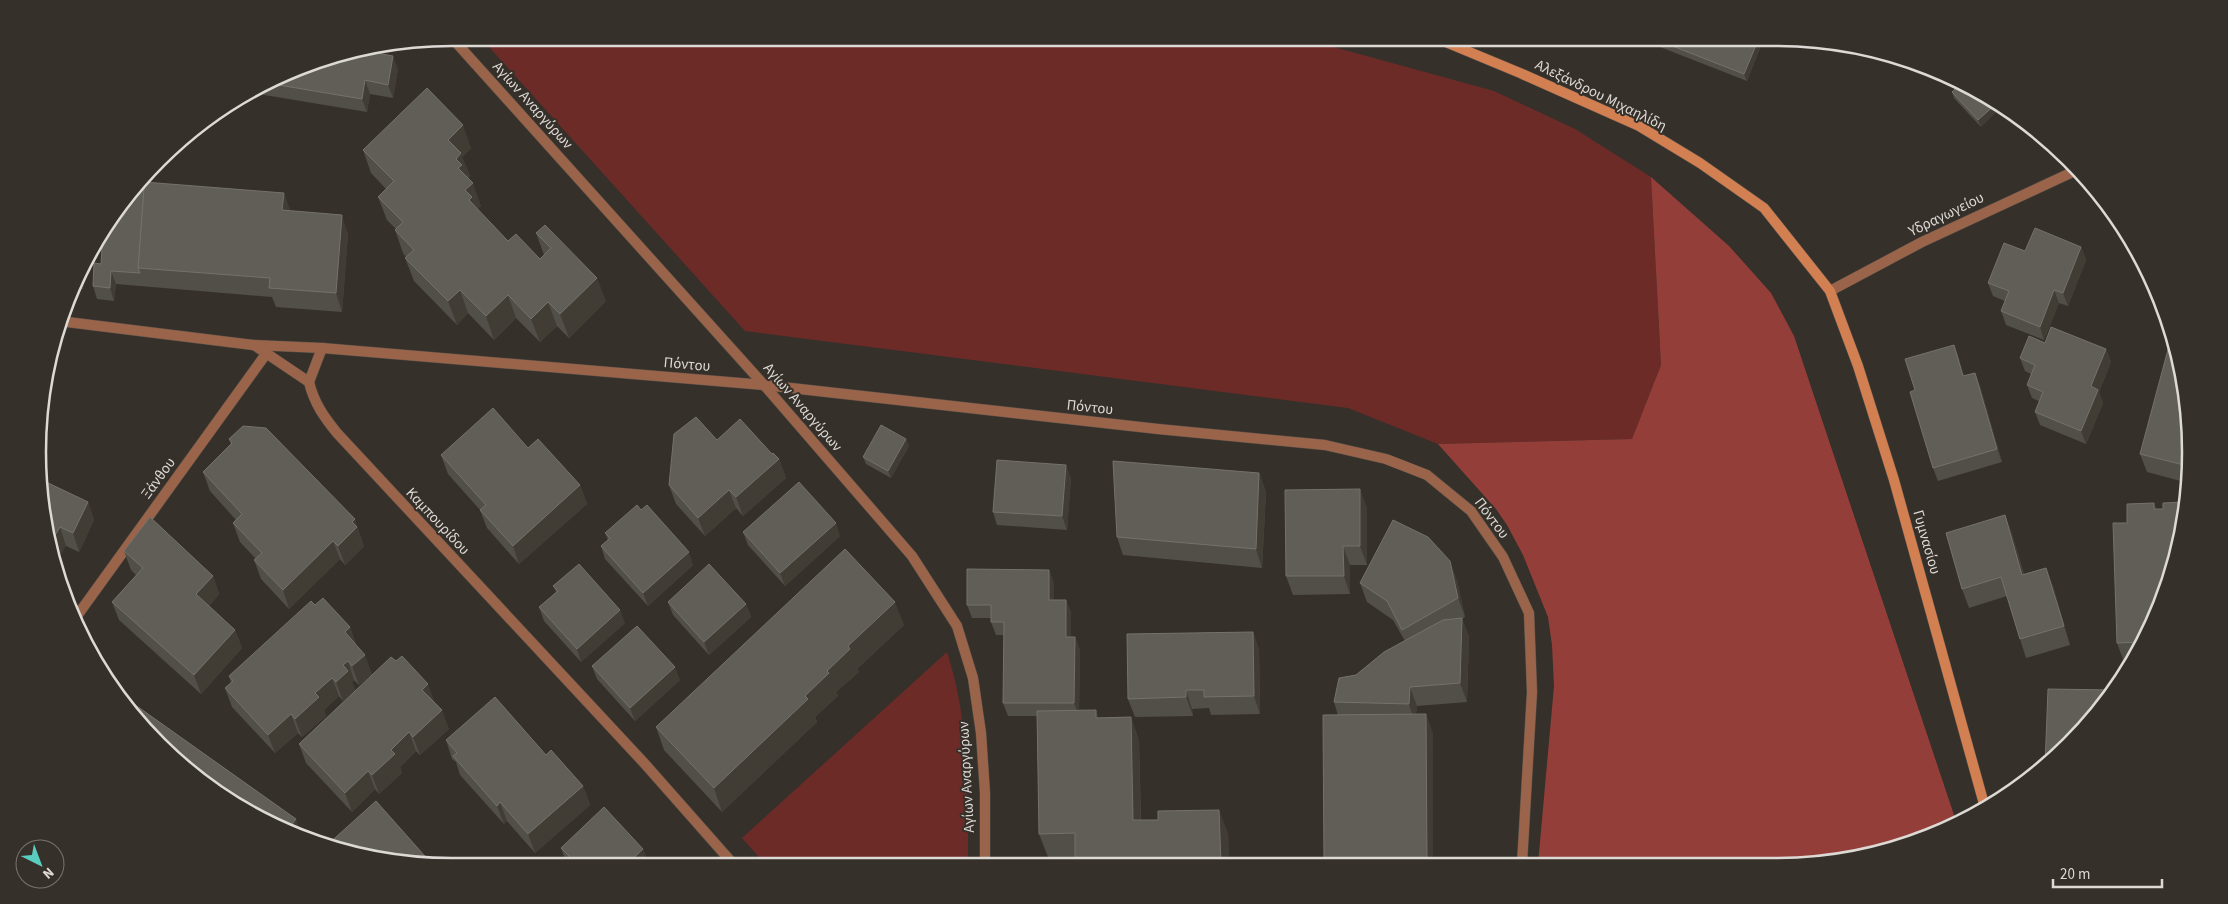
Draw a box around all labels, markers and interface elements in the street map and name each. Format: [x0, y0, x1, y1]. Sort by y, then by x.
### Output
street label: Aλεξάνδρου Mιχαηλίδη [1531, 54, 1670, 136]
street label: Αγίων Αναργύρων [488, 57, 578, 154]
street label: Υδραγωγείου [1904, 187, 1988, 242]
street label: Πόντου [663, 352, 711, 377]
street label: Αγίων Αναργύρων [758, 358, 847, 456]
street label: Πόντου [1066, 395, 1114, 420]
street label: Ξάνθου [136, 453, 181, 503]
street label: Καμπουρίδου [401, 483, 474, 560]
street label: Πόντου [1469, 493, 1514, 543]
street label: Γυμνασίου [1907, 508, 1946, 577]
street label: Αγίων Αναργύρων [953, 721, 980, 833]
north arrow [15, 839, 65, 889]
scale bar [2053, 856, 2162, 888]
text: N [38, 862, 58, 883]
text: 20 m [2060, 864, 2090, 885]

